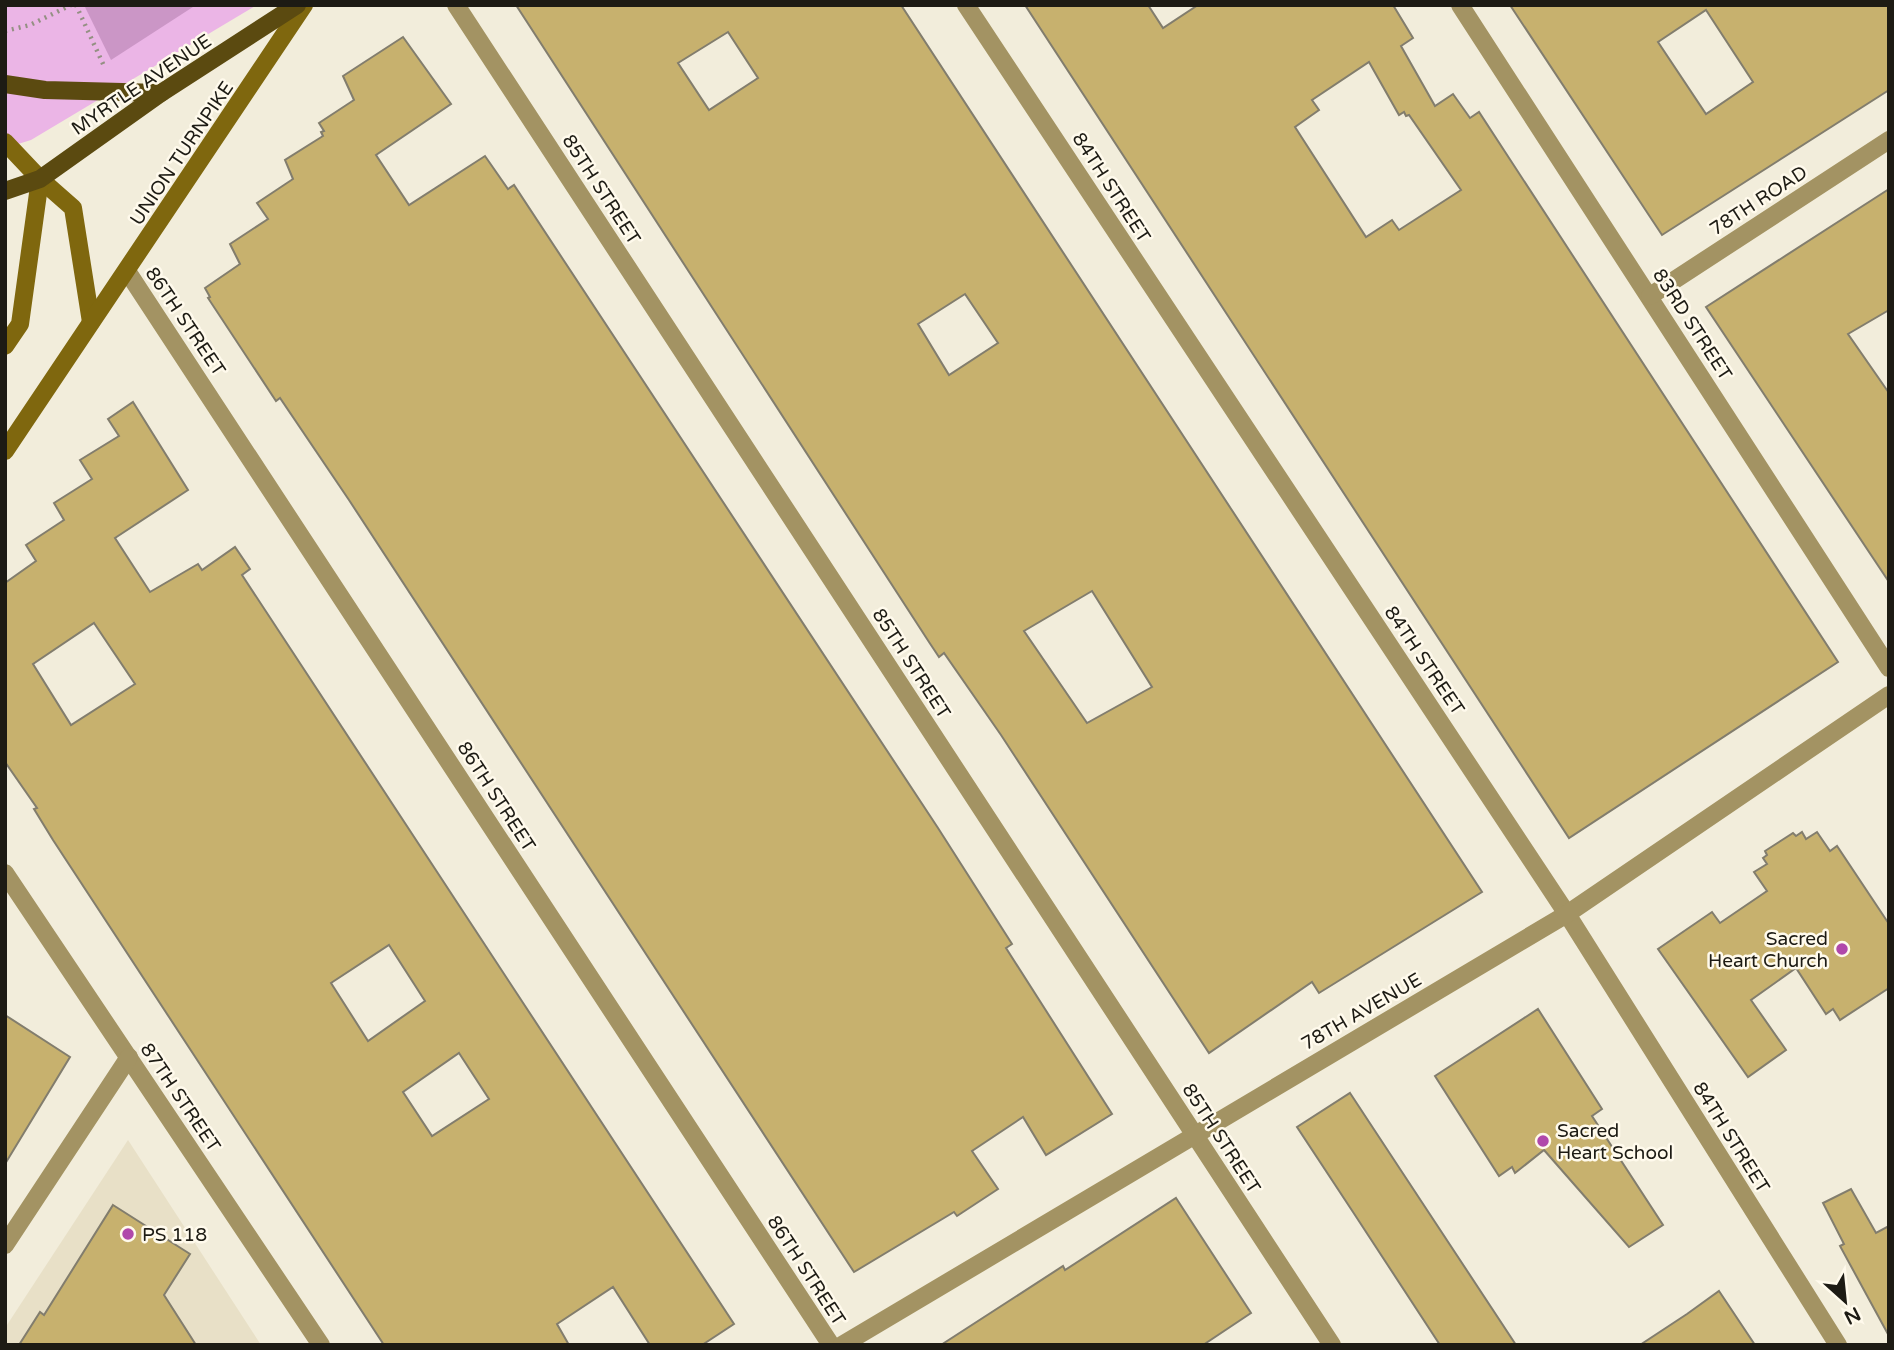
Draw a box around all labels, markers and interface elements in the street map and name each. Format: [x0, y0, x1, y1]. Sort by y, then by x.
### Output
street label: MYRTLE AVENUE [67, 30, 216, 140]
street label: UNION TURNPIKE [126, 78, 238, 230]
street label: 84TH STREET [1067, 128, 1155, 247]
street label: 85TH STREET [557, 130, 645, 249]
street label: 78TH ROAD [1706, 161, 1811, 241]
street label: 86TH STREET [141, 263, 230, 381]
street label: 83RD STREET [1648, 265, 1737, 385]
street label: 84TH STREET [1380, 602, 1469, 720]
street label: 85TH STREET [867, 604, 955, 723]
street label: 86TH STREET [452, 737, 540, 856]
place label: Sacred Heart Church [1708, 928, 1828, 972]
marker: Sacred Heart Church [1834, 941, 1850, 957]
street label: 78TH AVENUE [1297, 969, 1426, 1055]
street label: 87TH STREET [136, 1039, 225, 1157]
street label: 84TH STREET [1688, 1078, 1774, 1197]
street label: 85TH STREET [1177, 1079, 1265, 1198]
place label: Sacred Heart School [1557, 1120, 1673, 1164]
marker: Sacred Heart School [1535, 1133, 1551, 1149]
street label: 86TH STREET [762, 1211, 850, 1330]
place label: PS 118 [142, 1224, 207, 1246]
marker: PS 118 [120, 1226, 136, 1242]
north arrow [1810, 1266, 1880, 1336]
text: N [1840, 1302, 1864, 1329]

